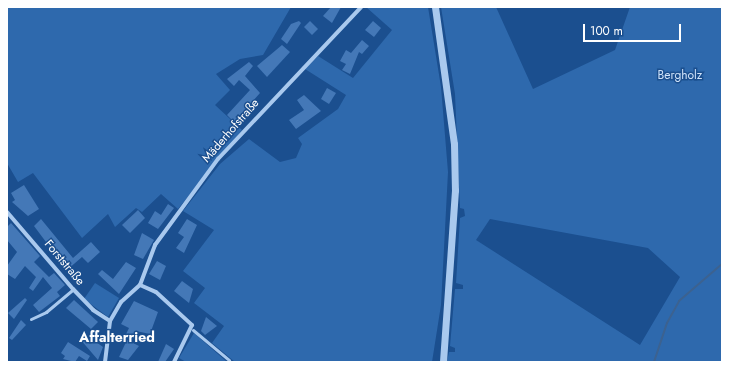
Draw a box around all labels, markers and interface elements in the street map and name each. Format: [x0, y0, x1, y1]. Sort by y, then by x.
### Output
scale bar [585, 16, 683, 42]
text: 100 m [590, 22, 623, 40]
park label: Bergholz [658, 69, 702, 83]
street label: Mäderhofstraße [199, 96, 263, 166]
street label: Forststraße [41, 237, 87, 289]
district label: Affalterried [79, 329, 155, 345]

